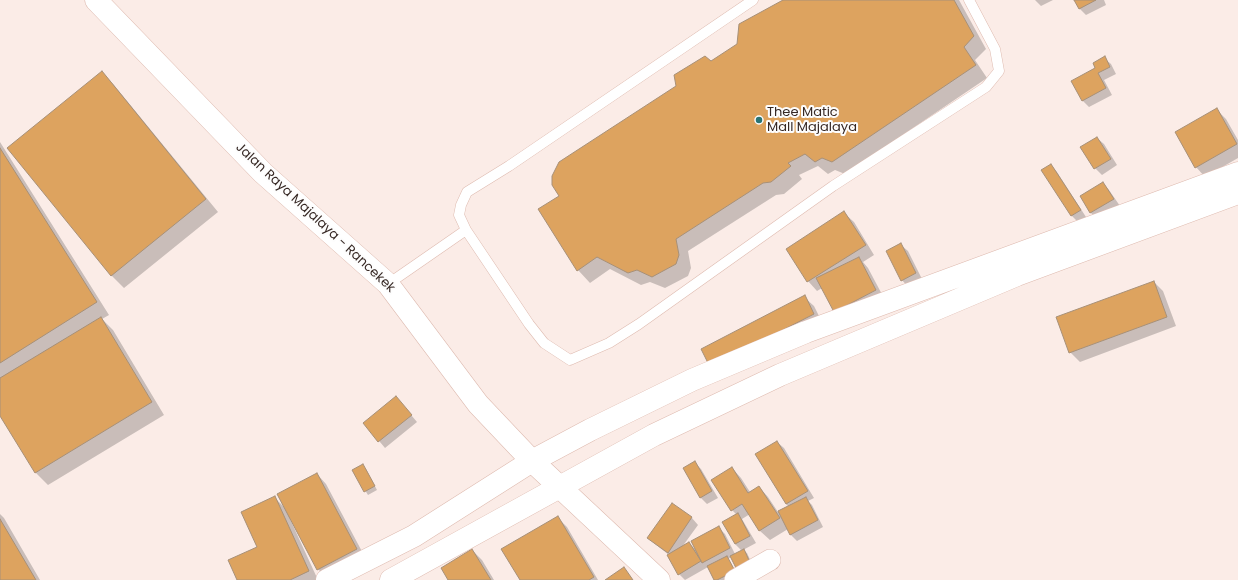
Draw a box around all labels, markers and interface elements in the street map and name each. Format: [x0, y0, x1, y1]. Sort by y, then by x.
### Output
place label: Thee Matic Mall Majalaya [767, 105, 857, 136]
marker: Thee Matic Mall Majalaya [754, 115, 764, 125]
street label: Jalan Raya Majalaya - Rancekek [232, 140, 398, 296]

